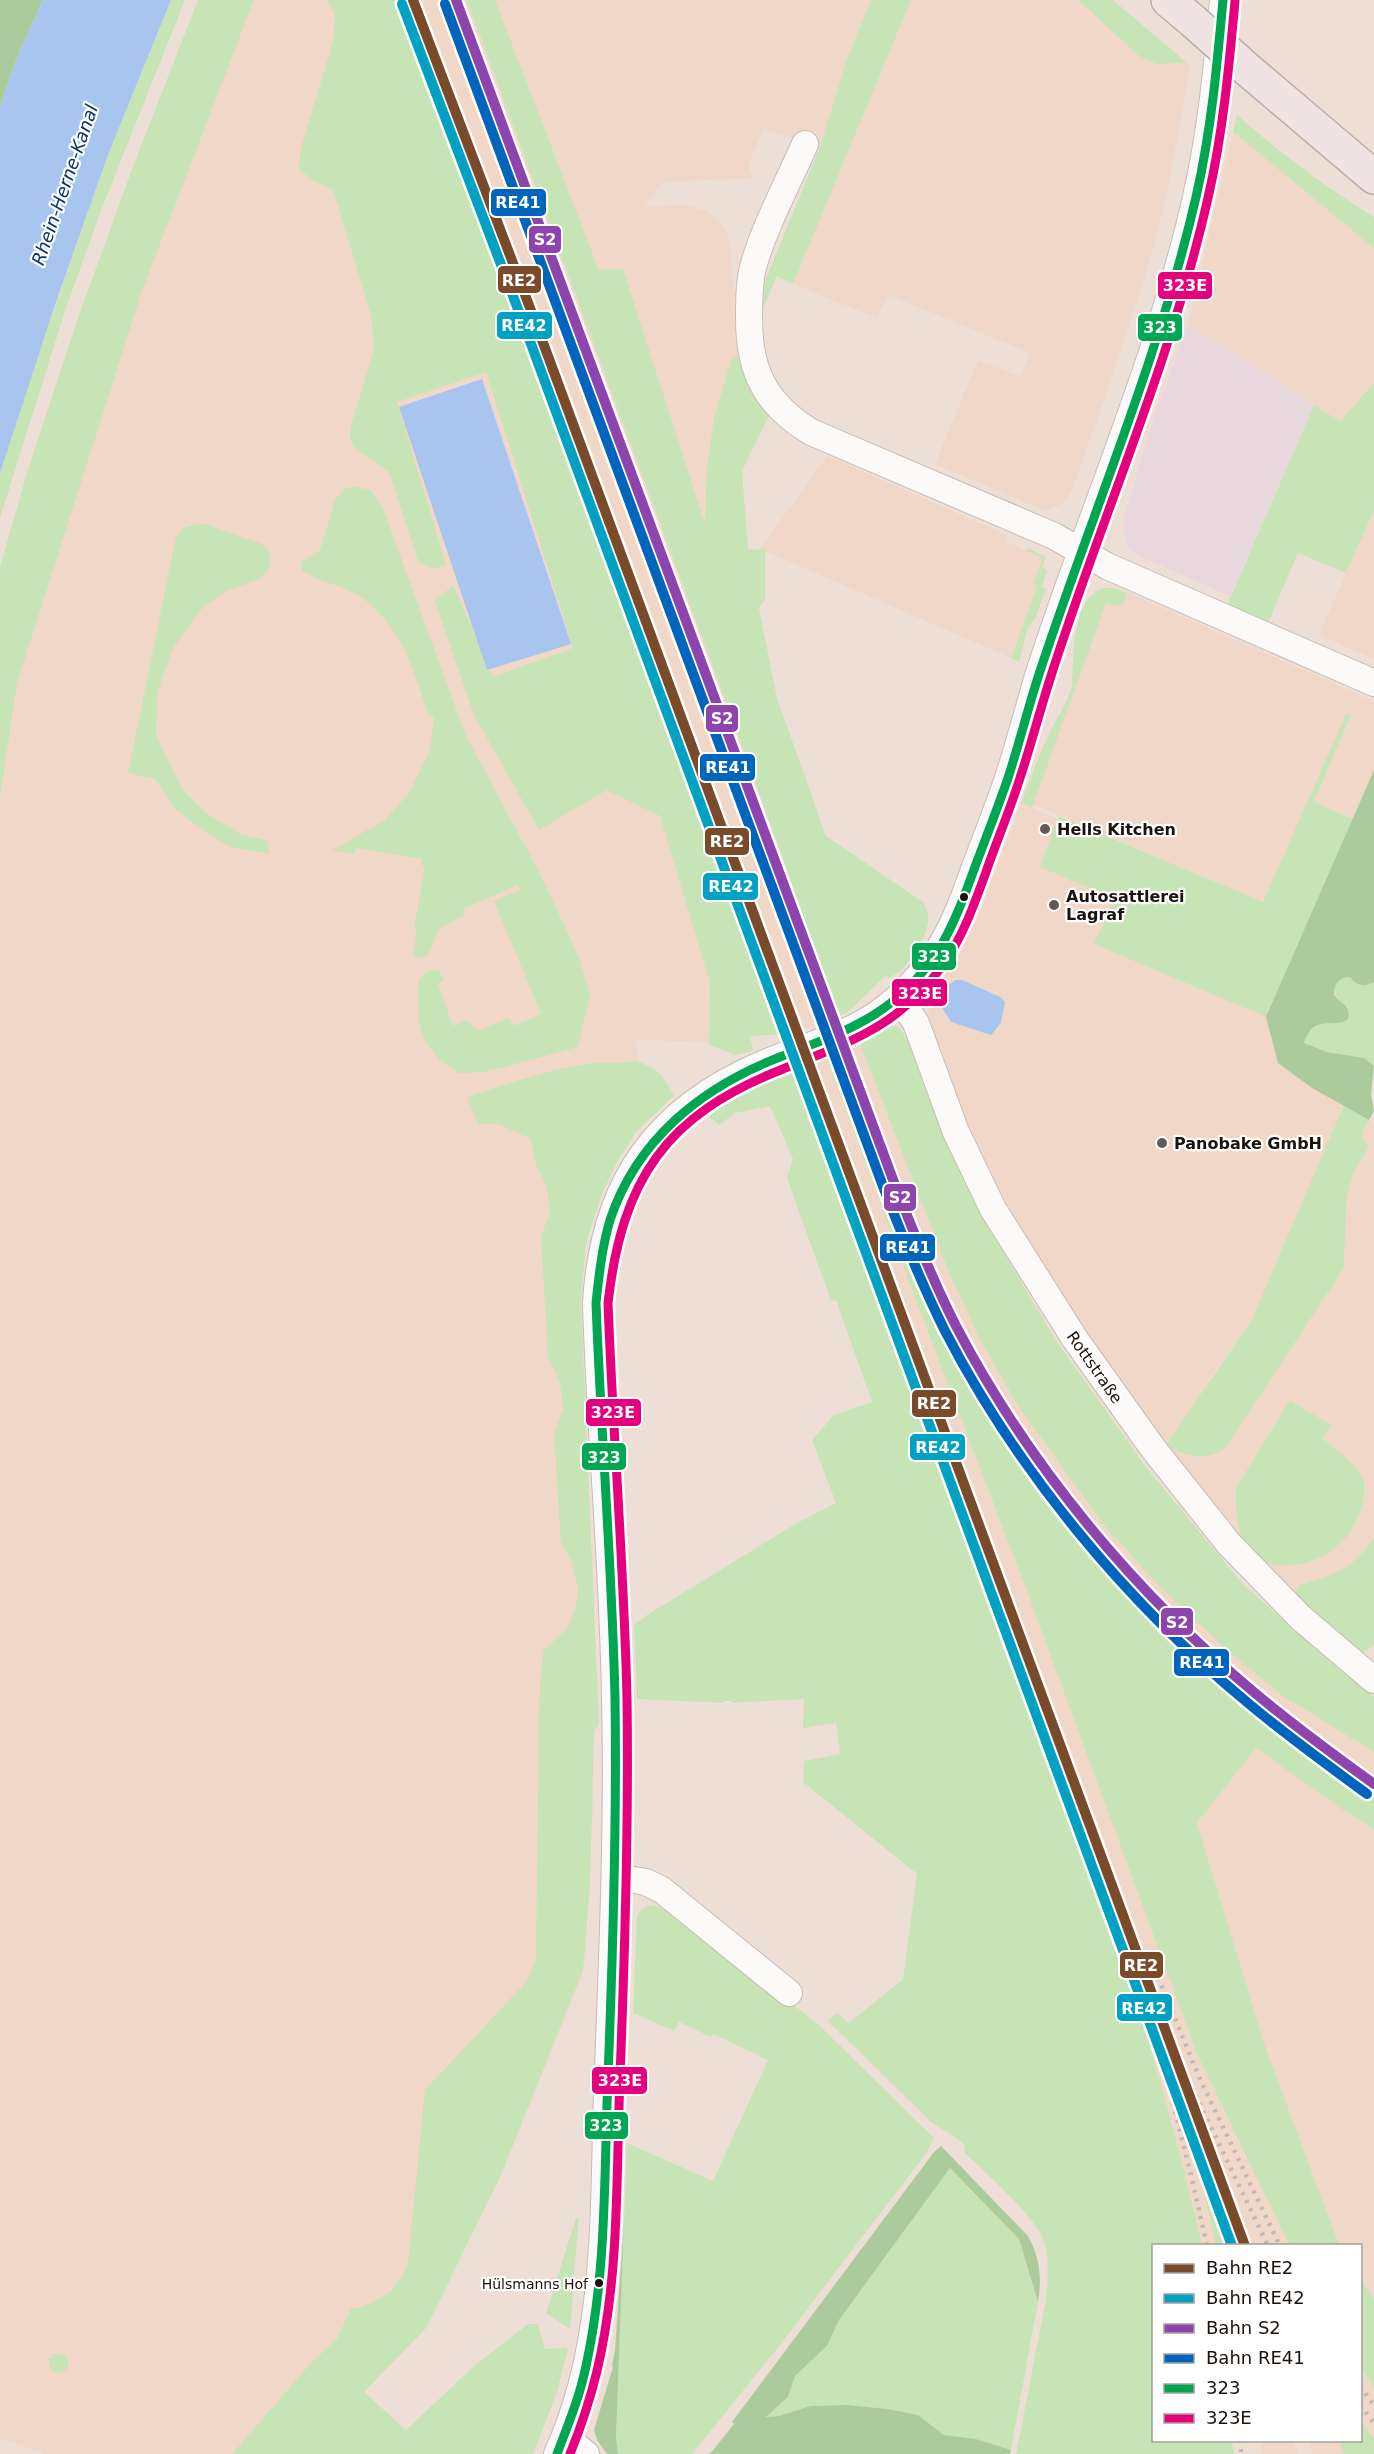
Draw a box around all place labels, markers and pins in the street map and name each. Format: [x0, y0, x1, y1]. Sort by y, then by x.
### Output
place label: Hells Kitchen [1057, 820, 1176, 839]
marker: Hells Kitchen [1038, 822, 1052, 836]
place label: Autosattlerei Lagraf [1066, 887, 1185, 924]
unlabelled marker [958, 891, 970, 903]
marker: Autosattlerei Lagraf [1047, 898, 1061, 912]
place label: Panobake GmbH [1174, 1134, 1322, 1153]
marker: Panobake GmbH [1155, 1136, 1169, 1150]
place label: Hülsmanns Hof [482, 2276, 589, 2292]
marker: Hülsmanns Hof [593, 2277, 605, 2289]

